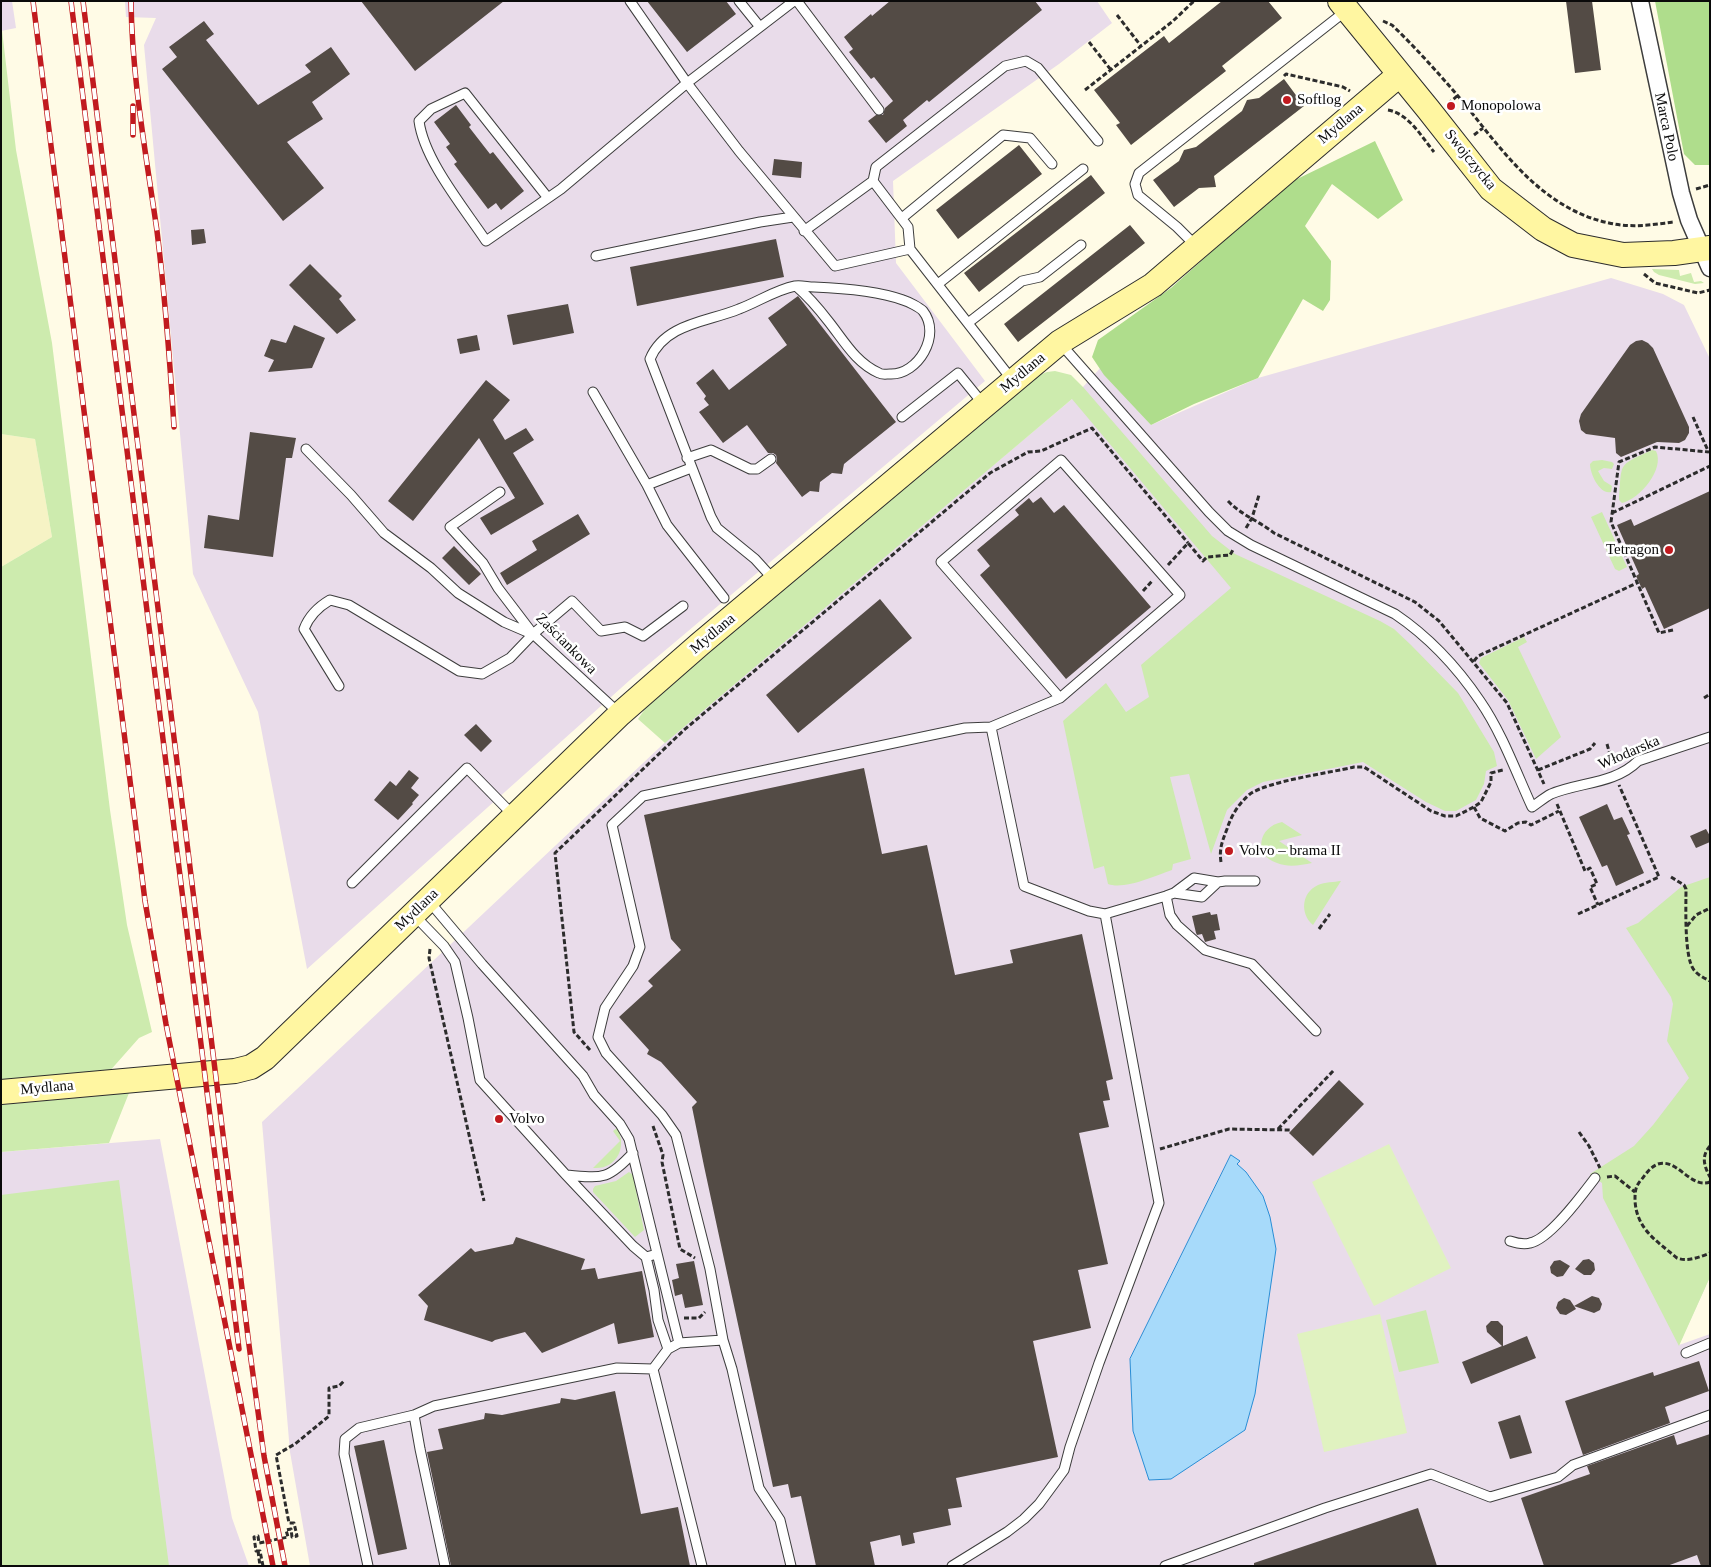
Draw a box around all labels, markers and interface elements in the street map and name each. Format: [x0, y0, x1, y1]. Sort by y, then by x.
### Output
place label: Softlog [1297, 91, 1341, 109]
street label: Marca Polo [1650, 91, 1682, 163]
marker: Softlog [1281, 94, 1293, 106]
place label: Monopolowa [1461, 97, 1541, 115]
street label: Mydlana [1315, 100, 1367, 148]
marker: Monopolowa [1445, 100, 1457, 112]
street label: Swojczycka [1440, 126, 1500, 194]
street label: Mydlana [997, 349, 1049, 397]
place label: Tetragon [1606, 541, 1659, 559]
marker: Tetragon [1663, 544, 1675, 556]
street label: Zaściankowa [532, 610, 600, 678]
street label: Mydlana [687, 610, 739, 658]
street label: Włodarska [1596, 732, 1662, 774]
place label: Volvo – brama II [1239, 842, 1341, 860]
marker: Volvo – brama II [1223, 845, 1235, 857]
street label: Mydlana [392, 885, 442, 935]
street label: Mydlana [20, 1077, 74, 1099]
place label: Volvo [509, 1110, 545, 1128]
marker: Volvo [493, 1113, 505, 1125]

